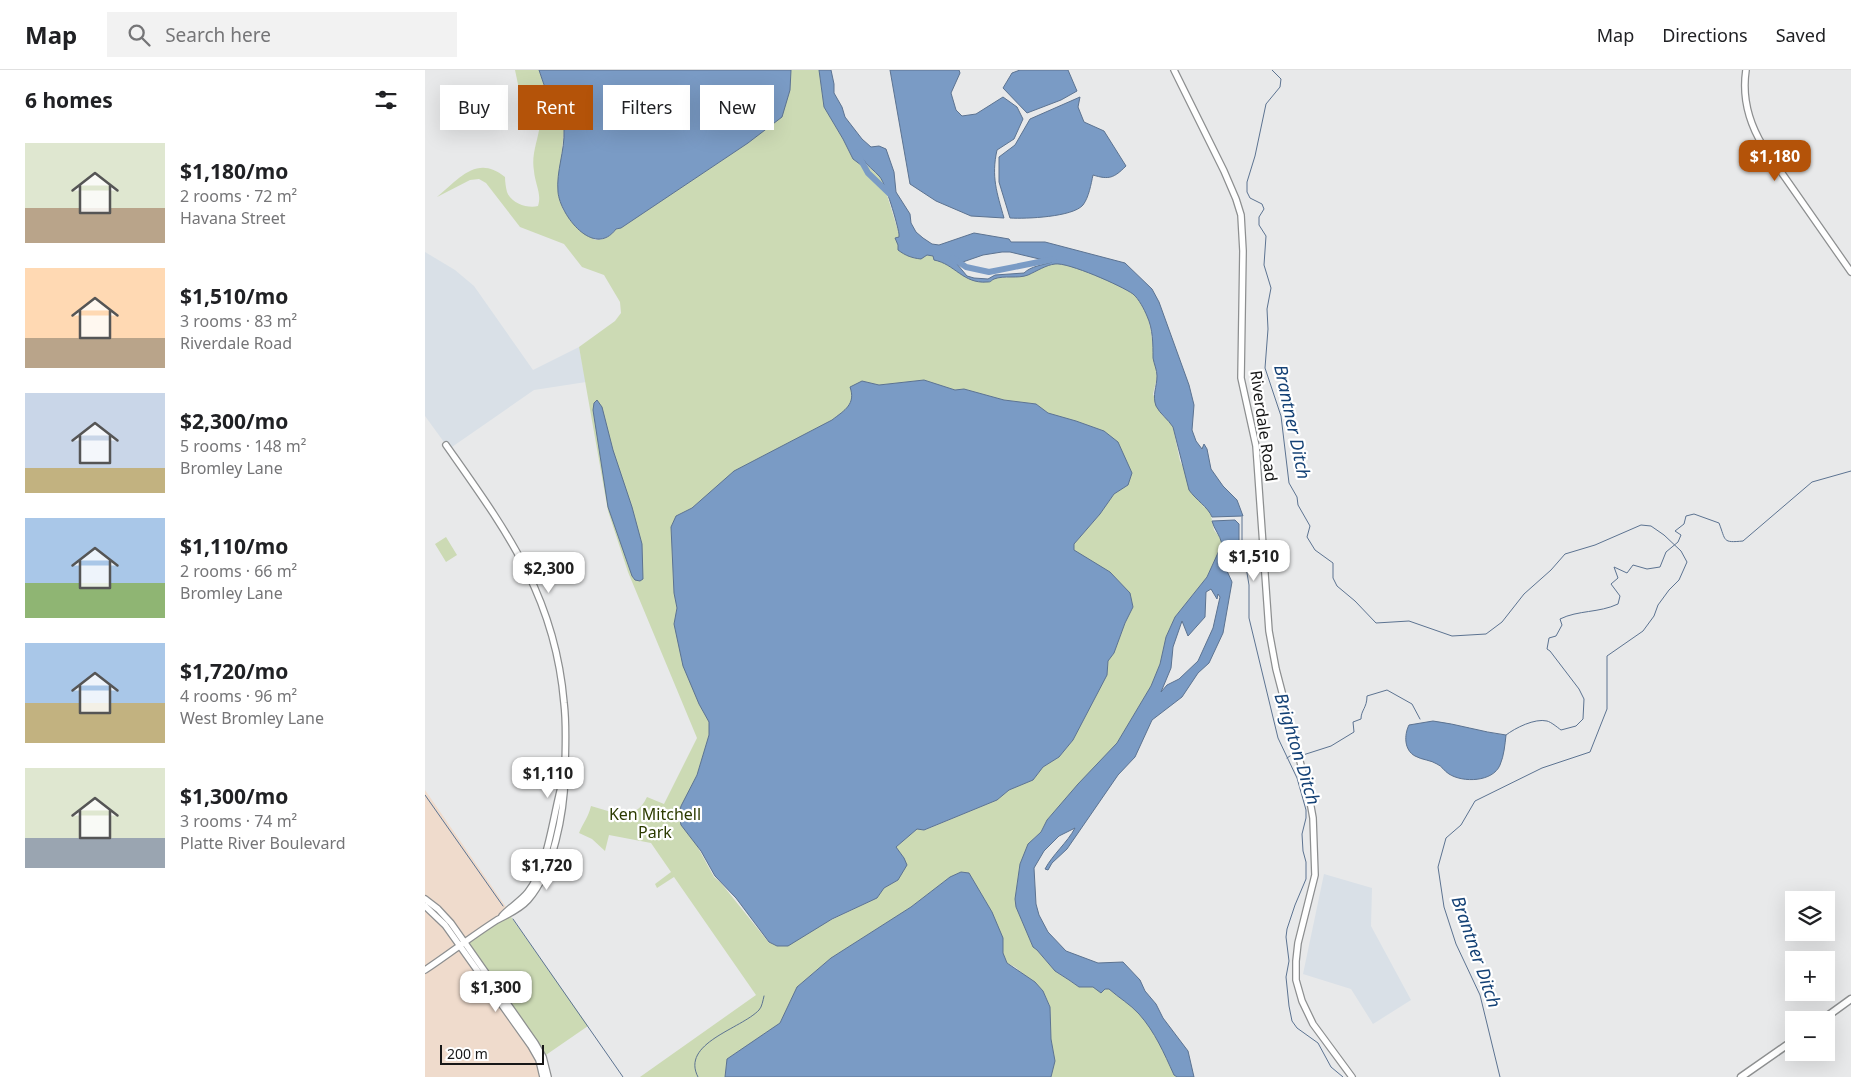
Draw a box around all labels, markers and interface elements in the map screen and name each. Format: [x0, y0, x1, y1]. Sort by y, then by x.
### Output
search box [107, 12, 457, 57]
text: Map [25, 18, 77, 51]
icon: search [125, 21, 153, 49]
text: Search here [165, 22, 271, 48]
text: Map [1597, 23, 1634, 47]
text: Directions [1662, 23, 1748, 47]
text: Saved [1776, 23, 1826, 47]
chip: Buy [440, 85, 508, 130]
chip: Rent [518, 85, 593, 130]
chip: Filters [603, 85, 690, 130]
chip: New [700, 85, 774, 130]
text: 6 homes [25, 86, 113, 114]
icon: filters [372, 86, 400, 114]
pin: $1,180 [1734, 140, 1816, 182]
text: $1,180 [1750, 145, 1800, 167]
text: $1,180/mo [180, 157, 288, 185]
icon: home [65, 163, 125, 223]
text: 2 rooms · 72 m² [180, 185, 297, 207]
text: Havana Street [180, 207, 286, 229]
text: $1,510/mo [180, 282, 288, 310]
icon: home [65, 288, 125, 348]
text: 3 rooms · 83 m² [180, 310, 297, 332]
text: Riverdale Road [180, 332, 292, 354]
water label: Brantner Ditch [1269, 362, 1317, 481]
street label: Riverdale Road [1245, 369, 1283, 483]
text: $2,300/mo [180, 407, 288, 435]
icon: home [65, 413, 125, 473]
text: 5 rooms · 148 m² [180, 435, 306, 457]
text: Bromley Lane [180, 457, 283, 479]
text: $1,110/mo [180, 532, 288, 560]
icon: home [65, 538, 125, 598]
pin: $1,510 [1213, 540, 1295, 582]
text: $1,510 [1229, 545, 1279, 567]
pin: $2,300 [508, 552, 590, 594]
text: $2,300 [524, 557, 574, 579]
text: 2 rooms · 66 m² [180, 560, 297, 582]
text: Bromley Lane [180, 582, 283, 604]
text: $1,720/mo [180, 657, 288, 685]
icon: home [65, 663, 125, 723]
text: 4 rooms · 96 m² [180, 685, 297, 707]
water label: Brighton Ditch [1270, 690, 1326, 808]
text: West Bromley Lane [180, 707, 324, 729]
pin: $1,110 [507, 756, 589, 799]
text: $1,110 [523, 762, 573, 784]
text: $1,300/mo [180, 782, 288, 810]
icon: home [65, 788, 125, 848]
park label: Ken Mitchell Park [609, 803, 701, 843]
text: 3 rooms · 74 m² [180, 810, 297, 832]
text: Platte River Boulevard [180, 832, 346, 854]
pin: $1,720 [506, 848, 588, 891]
text: $1,720 [522, 854, 572, 876]
map controls [1785, 891, 1835, 1061]
button: layers [1785, 891, 1835, 941]
water label: Brantner Ditch [1447, 893, 1507, 1011]
button: + [1785, 951, 1835, 1001]
pin: $1,300 [455, 970, 537, 1013]
text: $1,300 [471, 976, 521, 998]
button: − [1785, 1011, 1835, 1061]
scale bar [440, 1042, 544, 1065]
text: 200 m [447, 1044, 488, 1063]

